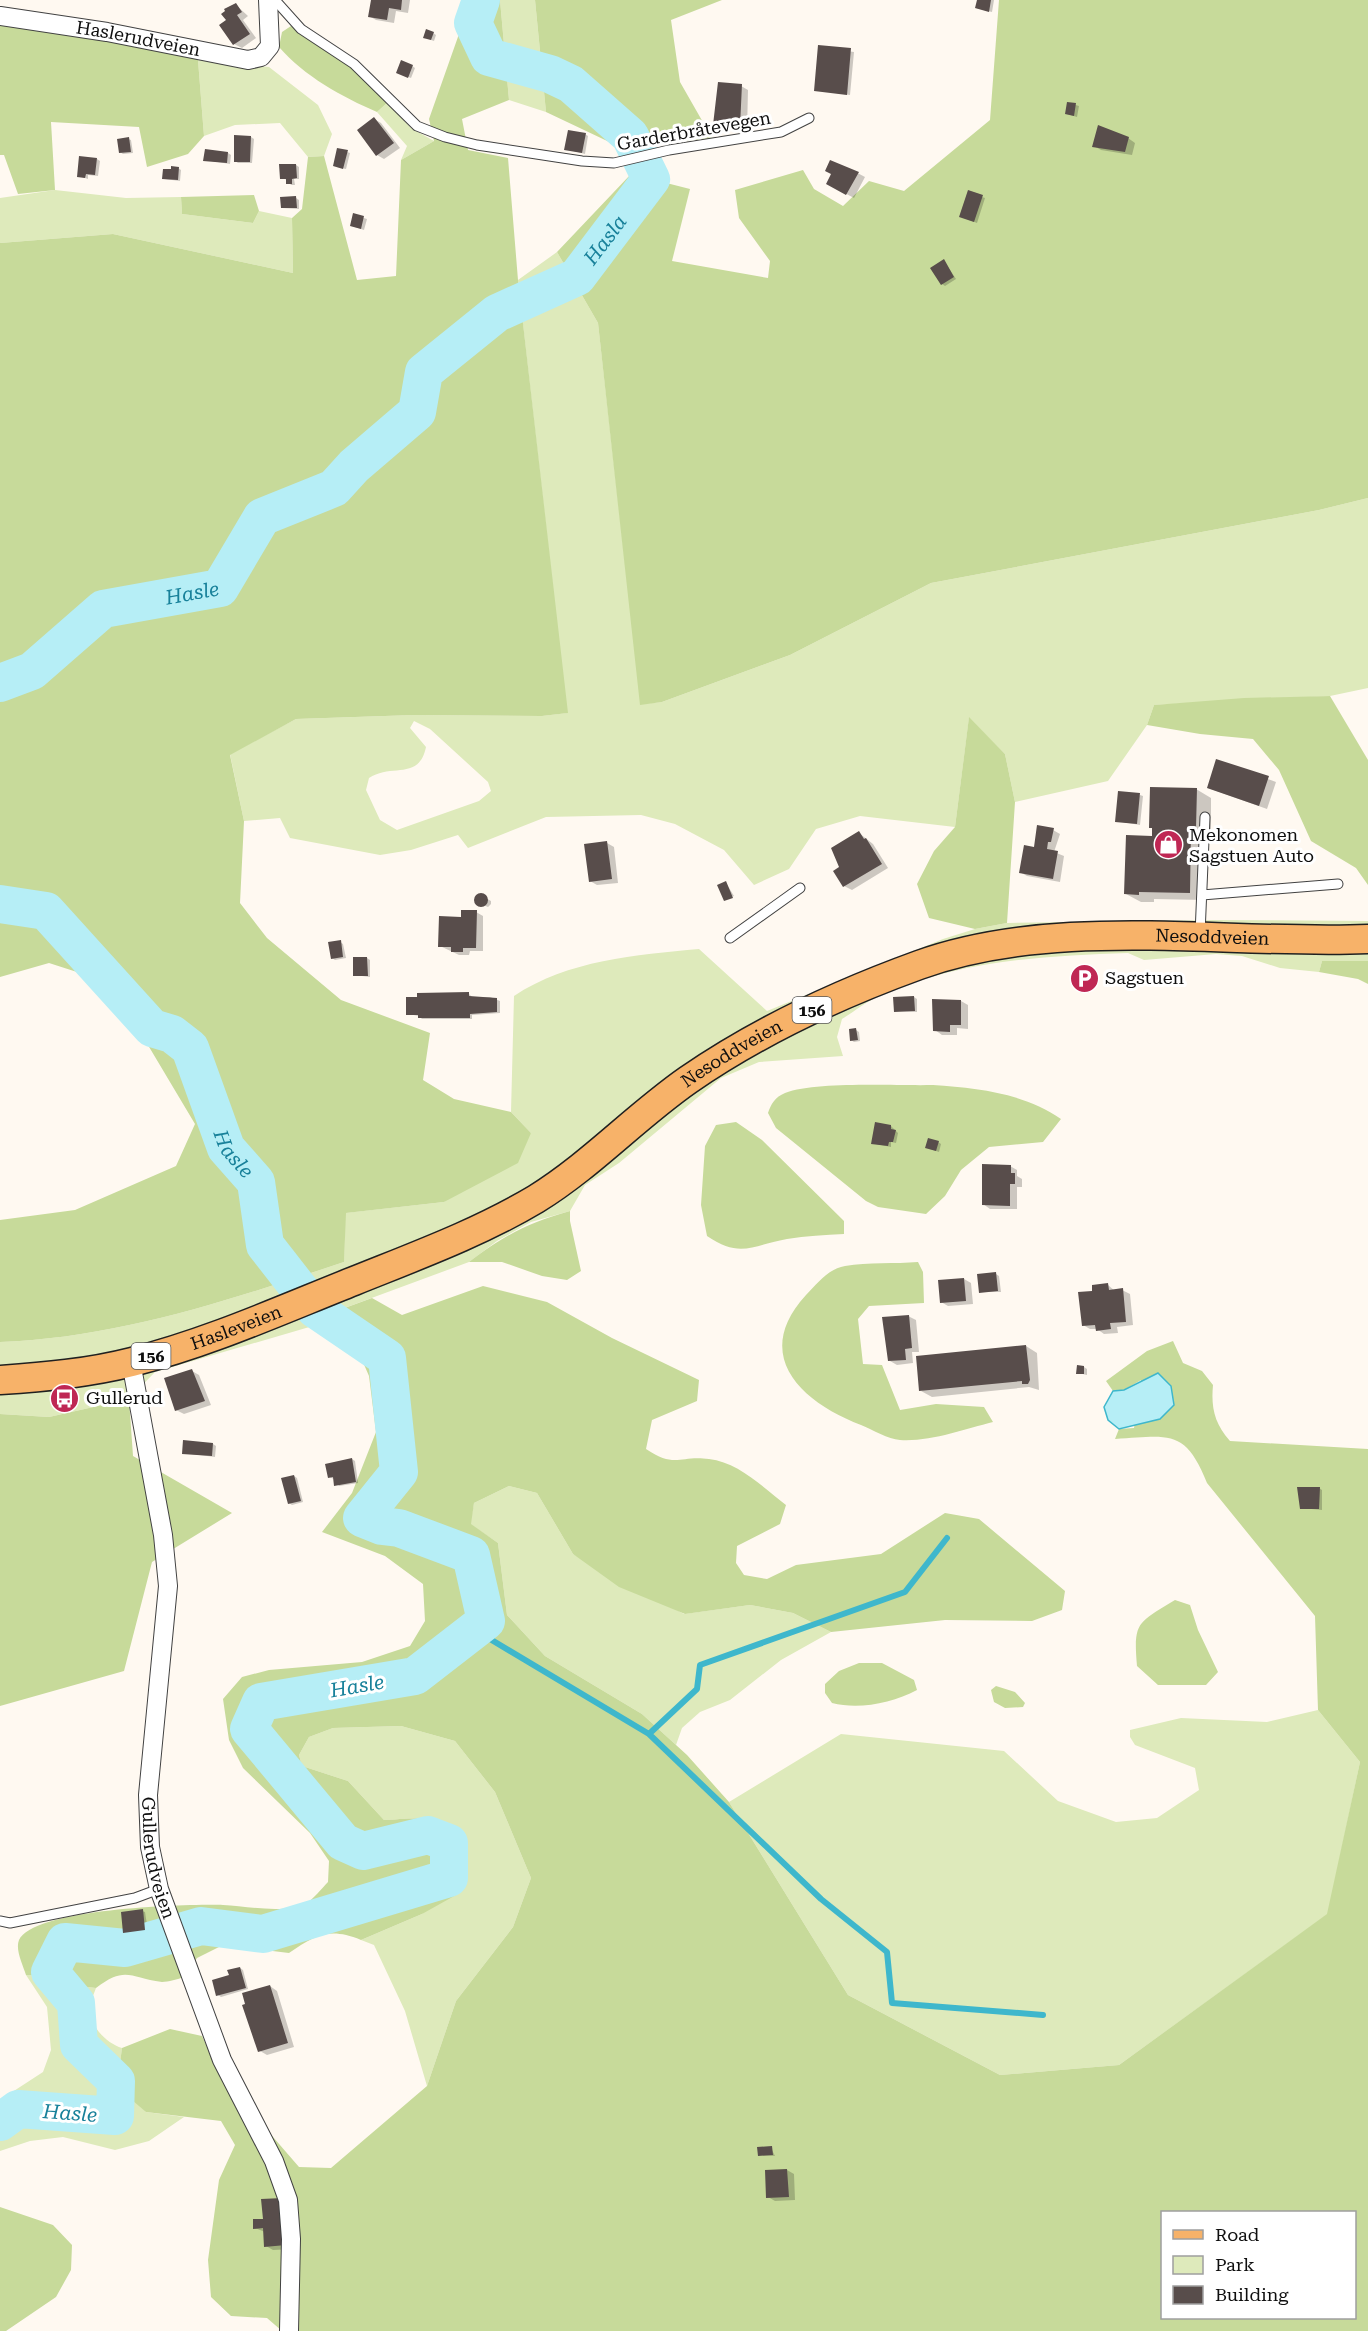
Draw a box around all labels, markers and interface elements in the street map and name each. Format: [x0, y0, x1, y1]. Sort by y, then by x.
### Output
street label: Haslerudveien [75, 17, 203, 60]
street label: Garderbråtevegen [615, 107, 773, 154]
water label: Hasla [578, 210, 632, 270]
water label: Hasle [162, 576, 221, 610]
place label: Mekonomen Sagstuen Auto [1189, 824, 1314, 866]
shop icon: Mekonomen Sagstuen Auto [1152, 829, 1184, 861]
street label: Nesoddveien [1155, 925, 1270, 949]
parking icon: Sagstuen [1068, 962, 1100, 994]
place label: Sagstuen [1105, 967, 1185, 988]
road number: 156 [792, 997, 832, 1023]
street label: Nesoddveien [677, 1015, 786, 1092]
water label: Hasle [208, 1126, 259, 1183]
street label: Hasleveien [188, 1300, 285, 1354]
road number: 156 [132, 1343, 170, 1369]
bus stop icon: Gullerud [49, 1382, 81, 1414]
place label: Gullerud [86, 1387, 163, 1408]
water label: Hasle [327, 1669, 386, 1703]
street label: Gullerudveien [138, 1796, 180, 1922]
water label: Hasle [41, 2099, 98, 2127]
legend [1161, 2211, 1356, 2319]
text: Road [1215, 2224, 1260, 2245]
text: Park [1215, 2254, 1255, 2275]
text: Building [1215, 2284, 1289, 2305]

